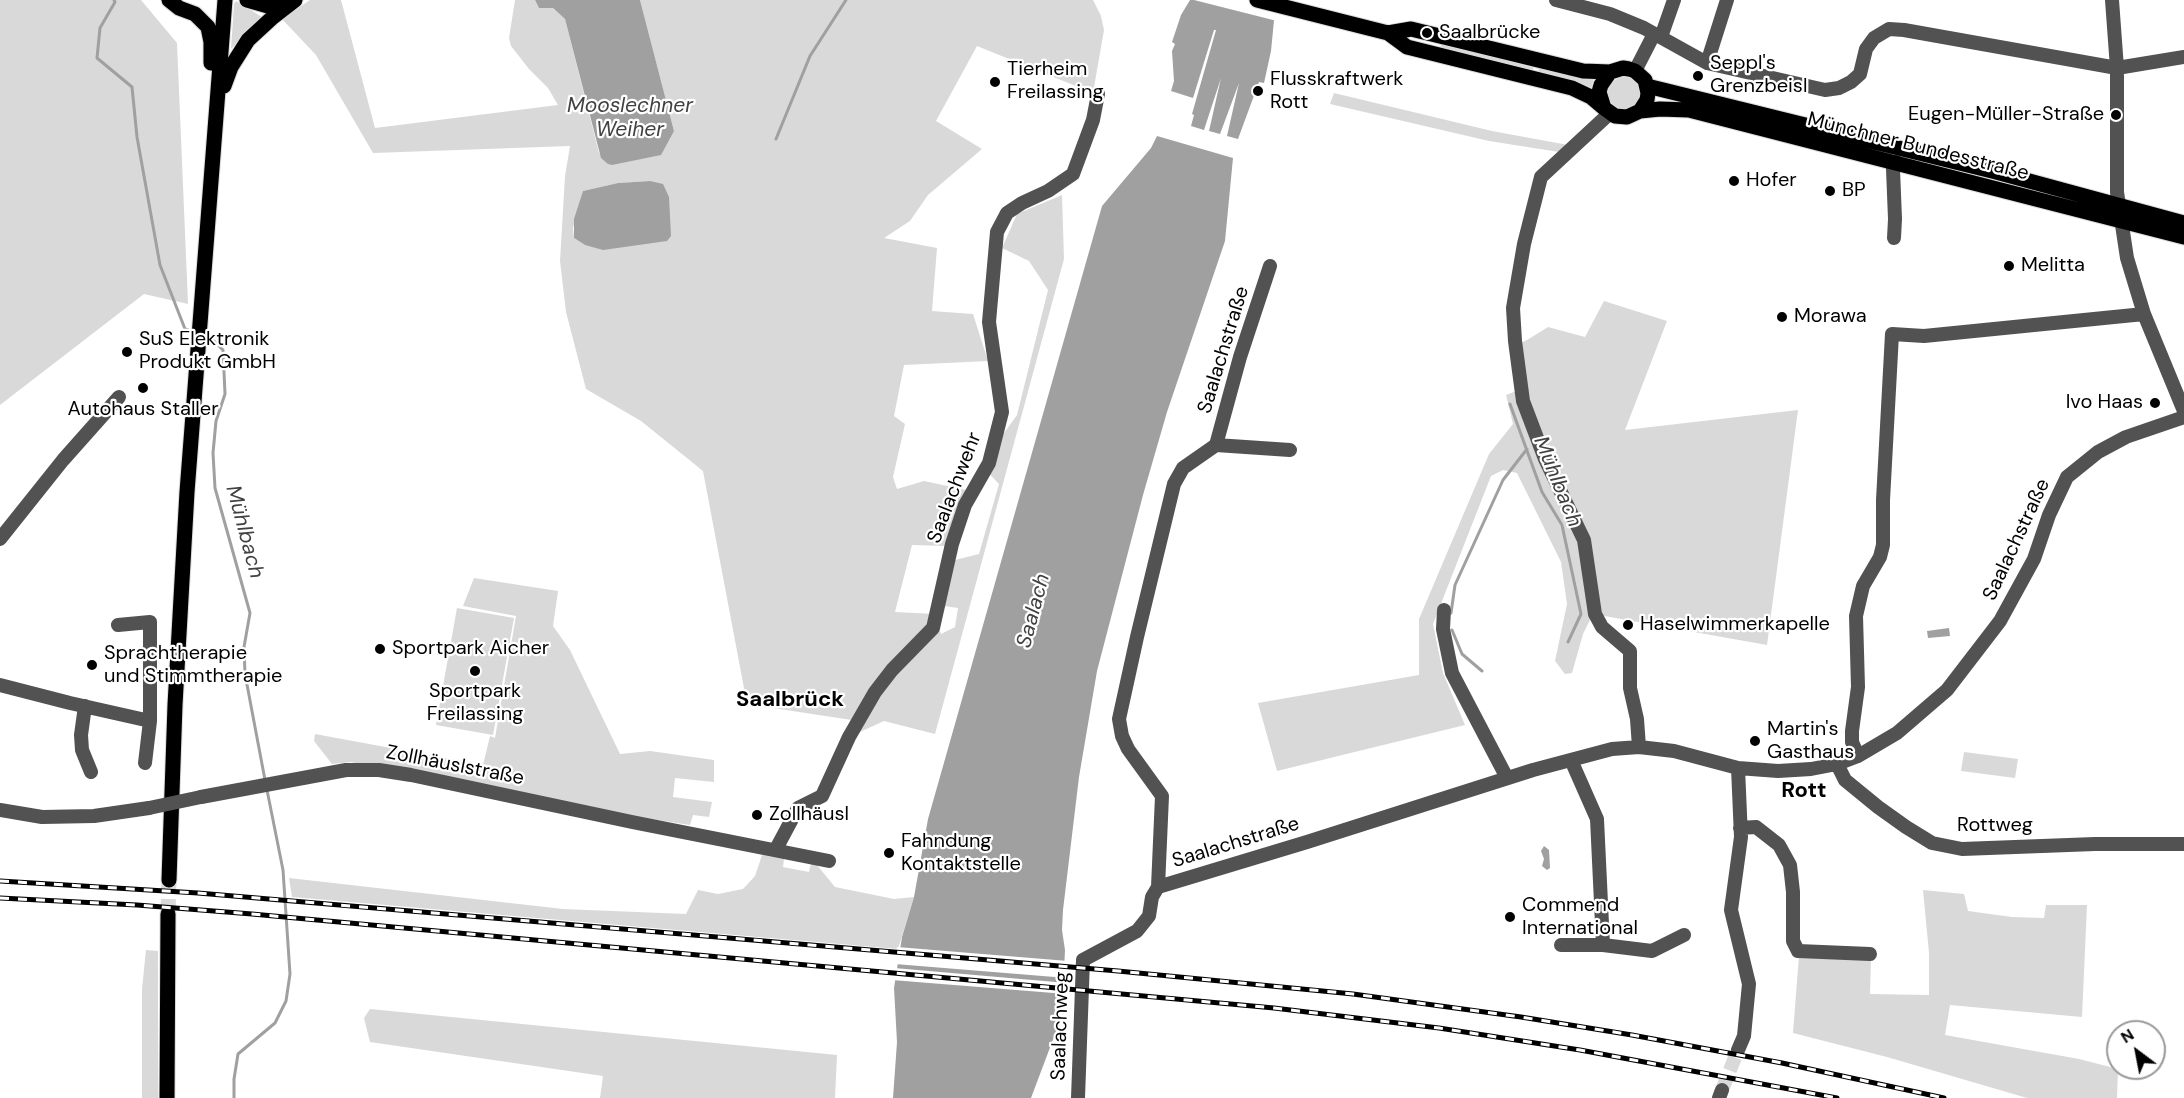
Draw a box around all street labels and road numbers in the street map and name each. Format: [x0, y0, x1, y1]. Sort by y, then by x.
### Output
street label: Münchner Bundesstraße [1805, 108, 2031, 186]
street label: Saalachstraße [1193, 284, 1255, 416]
street label: Saalachwehr [923, 429, 987, 547]
street label: Saalachstraße [1978, 475, 2056, 605]
street label: Zollhäuslstraße [384, 741, 526, 791]
street label: Saalachstraße [1170, 812, 1302, 874]
street label: Rottweg [1957, 814, 2033, 838]
street label: Saalachweg [1047, 971, 1075, 1081]

